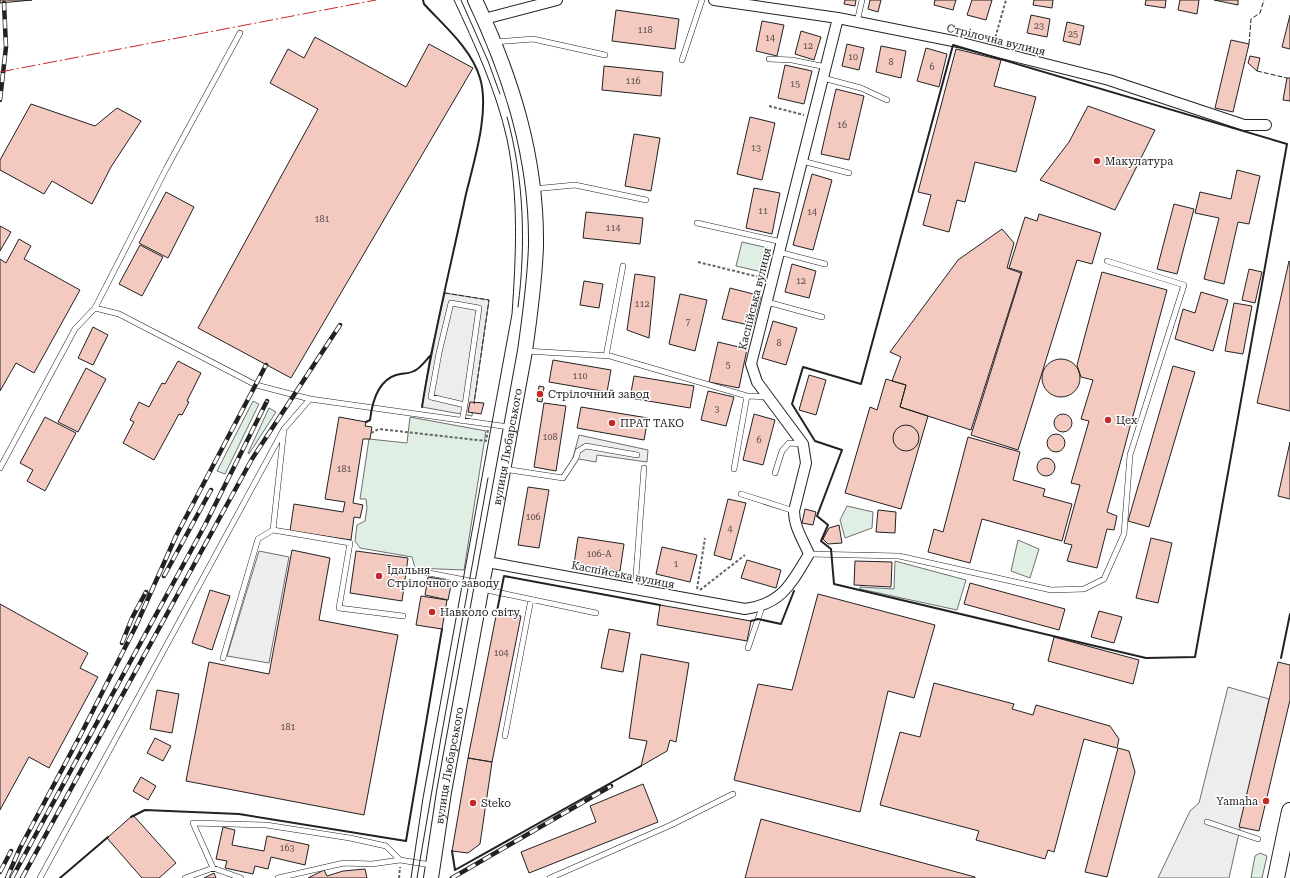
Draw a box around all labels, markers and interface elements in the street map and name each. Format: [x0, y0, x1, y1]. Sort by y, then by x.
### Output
street label: Стрілочна вулиця [945, 21, 1047, 59]
house number: 23 [1034, 21, 1044, 31]
house number: 118 [637, 25, 653, 35]
house number: 25 [1068, 29, 1078, 39]
house number: 14 [765, 33, 775, 43]
house number: 12 [803, 41, 813, 51]
house number: 10 [848, 52, 858, 62]
house number: 8 [888, 57, 894, 67]
house number: 6 [929, 62, 935, 72]
house number: 116 [625, 76, 641, 86]
house number: 15 [790, 79, 800, 89]
house number: 16 [837, 120, 847, 130]
house number: 13 [751, 143, 761, 153]
place label: Макулатура [1105, 155, 1173, 168]
marker: Макулатура [1092, 156, 1102, 166]
house number: 11 [758, 206, 768, 216]
house number: 14 [807, 207, 817, 217]
house number: 181 [314, 214, 330, 224]
house number: 114 [605, 223, 621, 233]
street label: Каспійська вулиця [736, 246, 774, 352]
house number: 12 [796, 276, 806, 286]
house number: 112 [634, 299, 650, 309]
house number: 7 [685, 317, 691, 327]
house number: 8 [776, 338, 782, 348]
house number: 5 [725, 360, 731, 370]
house number: 110 [572, 371, 588, 381]
street label: вулиця Любарського [490, 387, 525, 506]
place label: Стрілочний завод [548, 388, 649, 401]
marker: Стрілочний завод [535, 389, 545, 399]
house number: 3 [714, 404, 720, 414]
place label: Цех [1116, 414, 1138, 427]
marker: Цех [1103, 415, 1113, 425]
place label: ПРАТ ТАКО [620, 417, 684, 430]
marker: ПРАТ ТАКО [607, 418, 617, 428]
house number: 108 [542, 432, 558, 442]
house number: 6 [756, 435, 762, 445]
house number: 181 [336, 464, 352, 474]
house number: 106 [525, 512, 541, 522]
house number: 4 [727, 524, 733, 534]
house number: 106-А [586, 549, 612, 559]
street label: Каспійська вулиця [570, 559, 676, 591]
house number: 1 [673, 559, 679, 569]
place label: Їдальня Стрілочного заводу [387, 563, 500, 590]
marker: Їдальня Стрілочного заводу [374, 571, 384, 581]
place label: Навколо світу [440, 606, 520, 619]
marker: Навколо світу [427, 607, 437, 617]
house number: 104 [493, 648, 509, 658]
street label: вулиця Любарського [433, 706, 466, 825]
house number: 181 [280, 722, 296, 732]
place label: Yamaha [1216, 795, 1258, 808]
marker: Yamaha [1261, 796, 1271, 806]
place label: Steko [481, 797, 511, 810]
marker: Steko [468, 798, 478, 808]
house number: 163 [279, 843, 295, 853]

